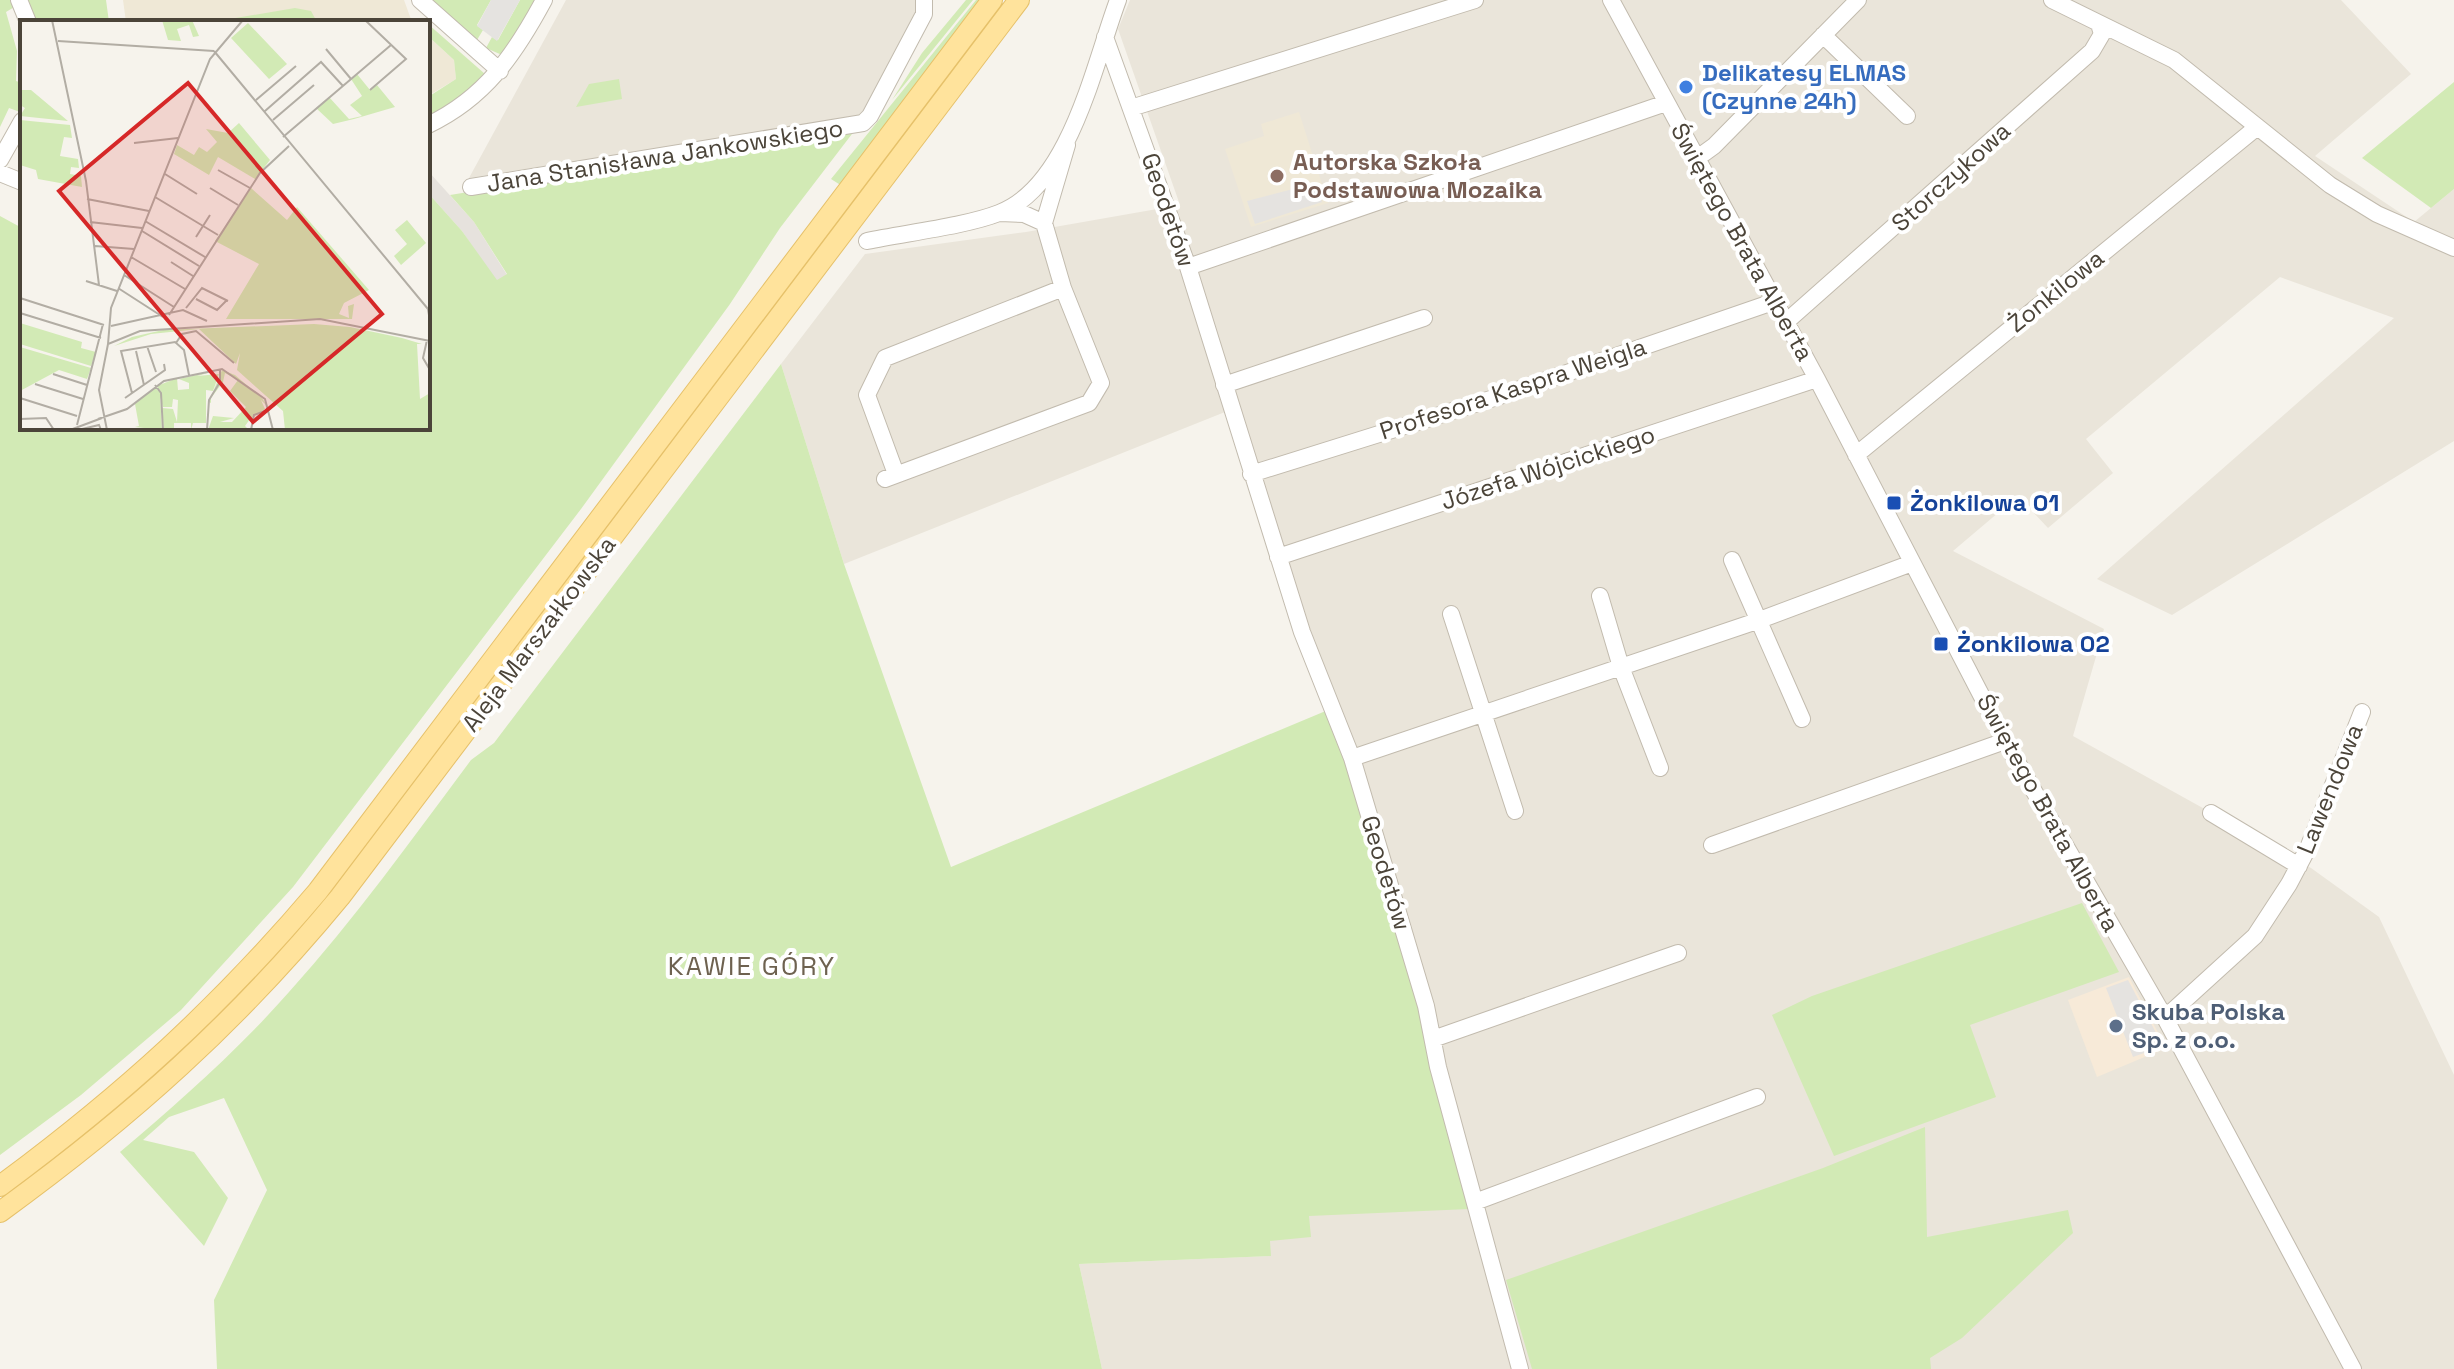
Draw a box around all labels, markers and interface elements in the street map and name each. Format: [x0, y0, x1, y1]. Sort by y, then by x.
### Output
inset map [20, 20, 430, 430]
place label: Delikatesy ELMAS (Czynne 24h) [1702, 57, 1906, 116]
marker: Delikatesy ELMAS (Czynne 24h) [1677, 78, 1695, 96]
street label: Jana Stanisława Jankowskiego [485, 112, 845, 199]
street label: Storczykowa [1885, 115, 2017, 238]
street label: Świętego Brata Alberta [1664, 117, 1821, 366]
place label: Autorska Szkoła Podstawowa Mozaika [1293, 146, 1542, 205]
street label: Geodetów [1135, 149, 1202, 271]
marker: Autorska Szkoła Podstawowa Mozaika [1268, 167, 1286, 185]
street label: Żonkilowa [2001, 242, 2110, 339]
street label: Profesora Kaspra Weigla [1376, 331, 1650, 446]
street label: Józefa Wójcickiego [1437, 418, 1659, 517]
place label: Żonkilowa 01 [1910, 487, 2059, 518]
marker: Żonkilowa 01 [1885, 494, 1903, 512]
street label: Aleja Marszałkowska [455, 530, 622, 738]
place label: Żonkilowa 02 [1957, 628, 2110, 659]
marker: Żonkilowa 02 [1932, 635, 1950, 653]
street label: Świętego Brata Alberta [1970, 688, 2127, 937]
street label: Lawendowa [2289, 719, 2370, 858]
street label: Geodetów [1354, 812, 1419, 934]
district label: KAWIE GÓRY [668, 949, 836, 983]
place label: Skuba Polska Sp. z o.o. [2132, 996, 2285, 1055]
marker: Skuba Polska Sp. z o.o. [2107, 1017, 2125, 1035]

